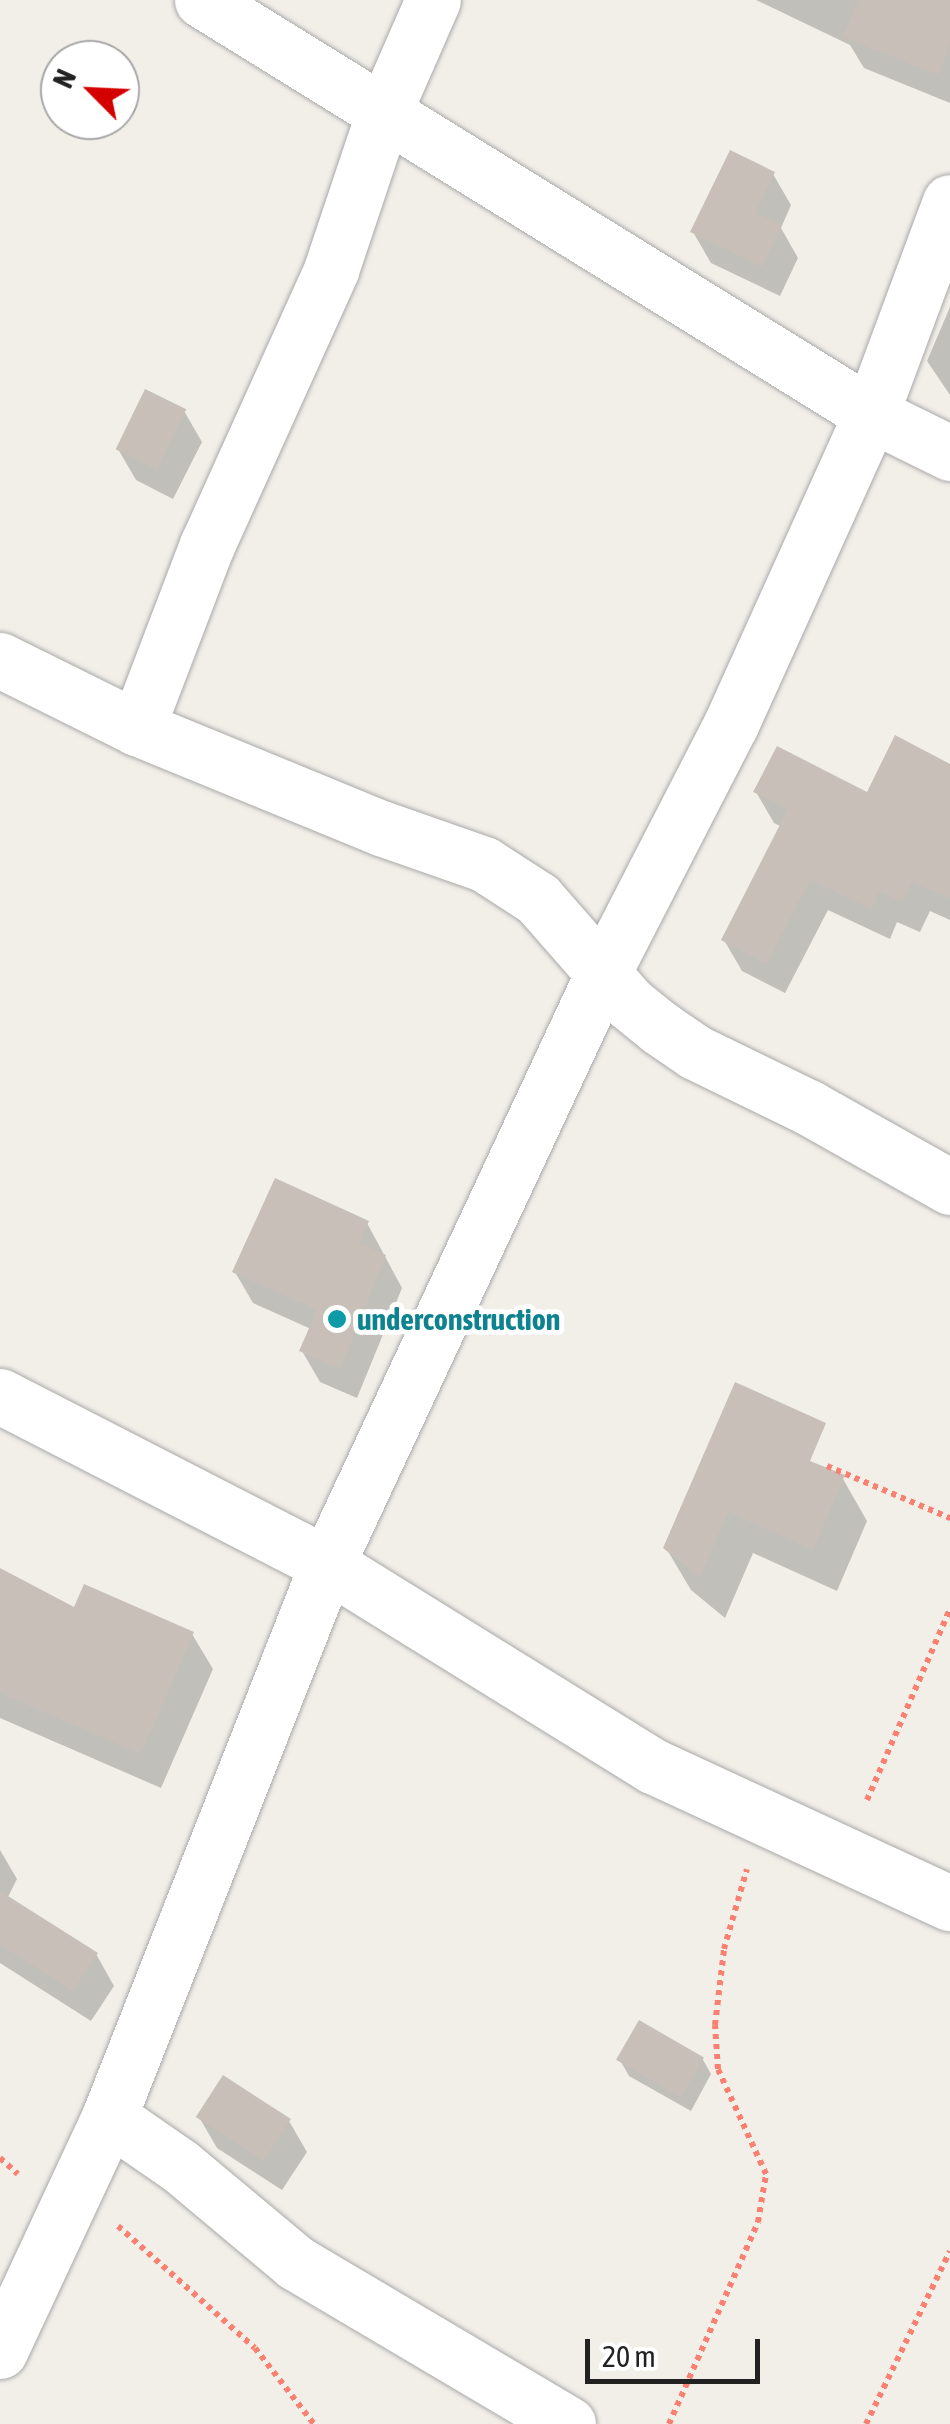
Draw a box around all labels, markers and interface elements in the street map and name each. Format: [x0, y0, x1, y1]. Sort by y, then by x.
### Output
north arrow [40, 40, 140, 140]
text: N [46, 65, 82, 93]
place label: underconstruction [357, 1301, 560, 1337]
marker: underconstruction [326, 1308, 348, 1330]
scale bar [590, 2319, 765, 2381]
text: 20 m [602, 2339, 656, 2373]

